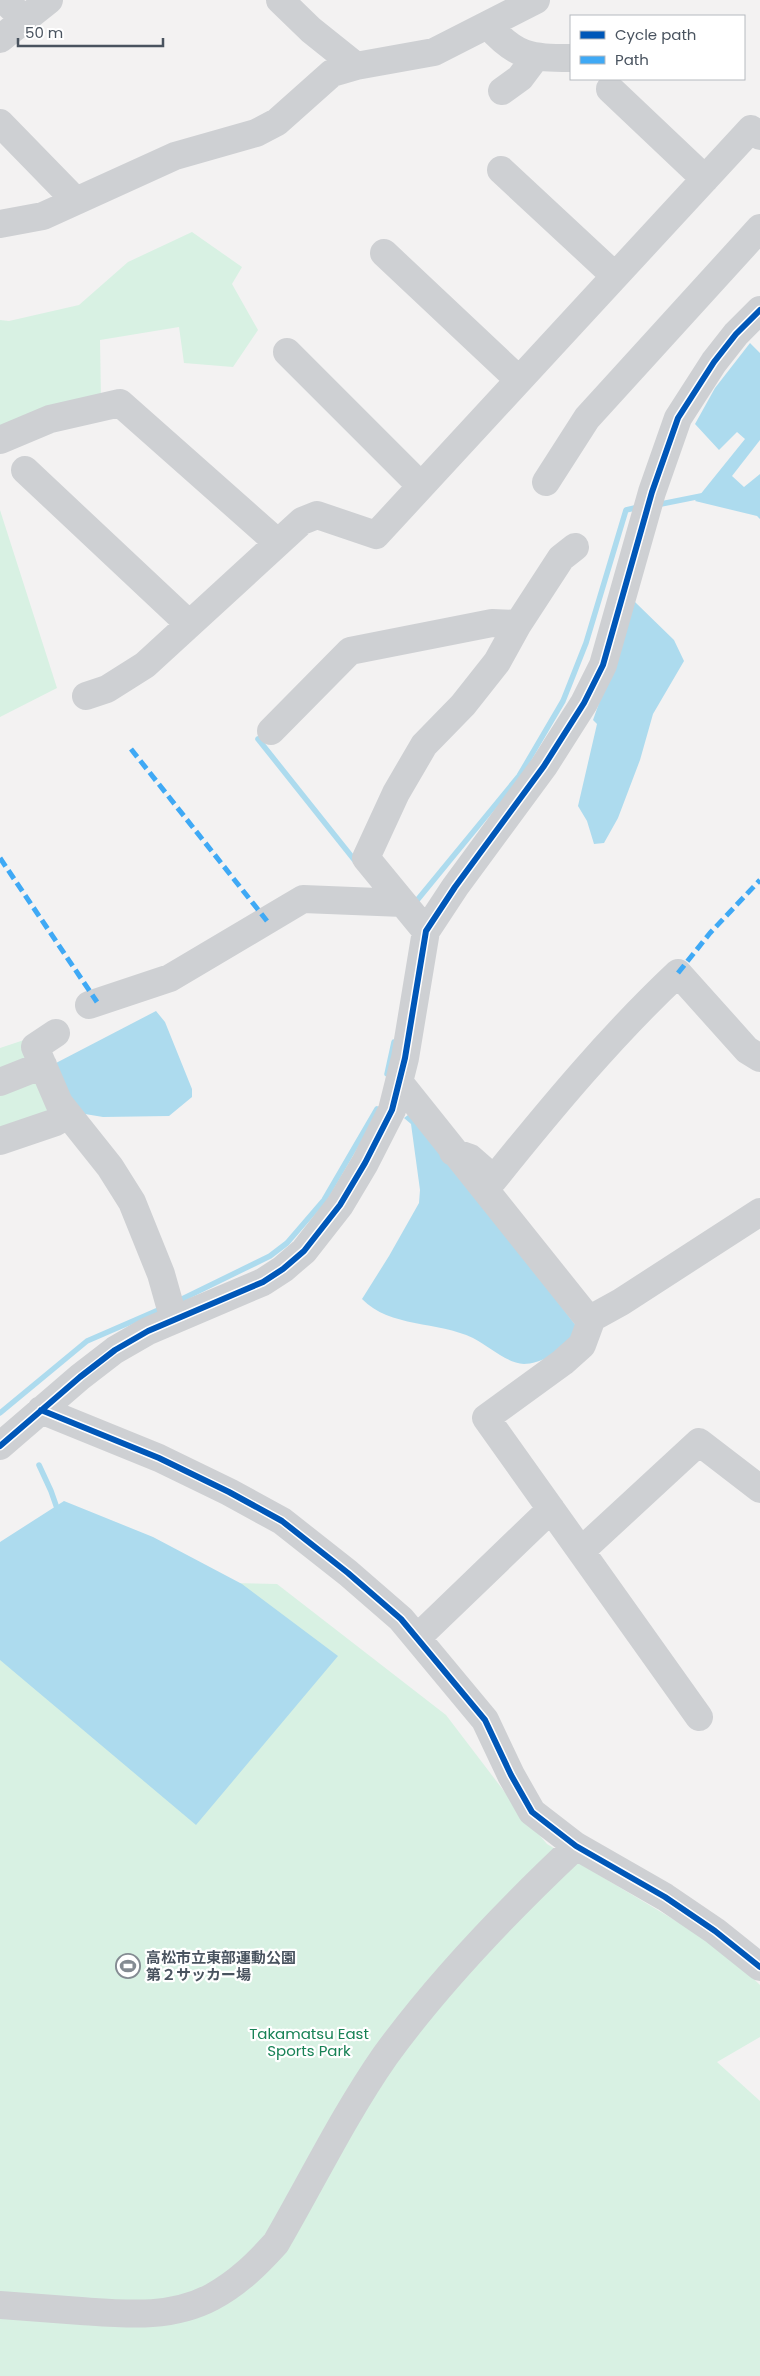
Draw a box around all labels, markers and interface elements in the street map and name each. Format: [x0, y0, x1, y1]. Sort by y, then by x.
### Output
scale bar [18, 15, 162, 47]
legend [570, 15, 745, 80]
text: 50 m [25, 22, 63, 43]
text: Cycle path [615, 24, 696, 45]
text: Path [615, 49, 649, 70]
place label: 高松市立東部運動公園 第２サッカー場 [146, 1947, 296, 1985]
sports icon: 高松市立東部運動公園 第２サッカー場 [115, 1953, 141, 1979]
park label: Takamatsu East Sports Park [249, 2023, 369, 2061]

